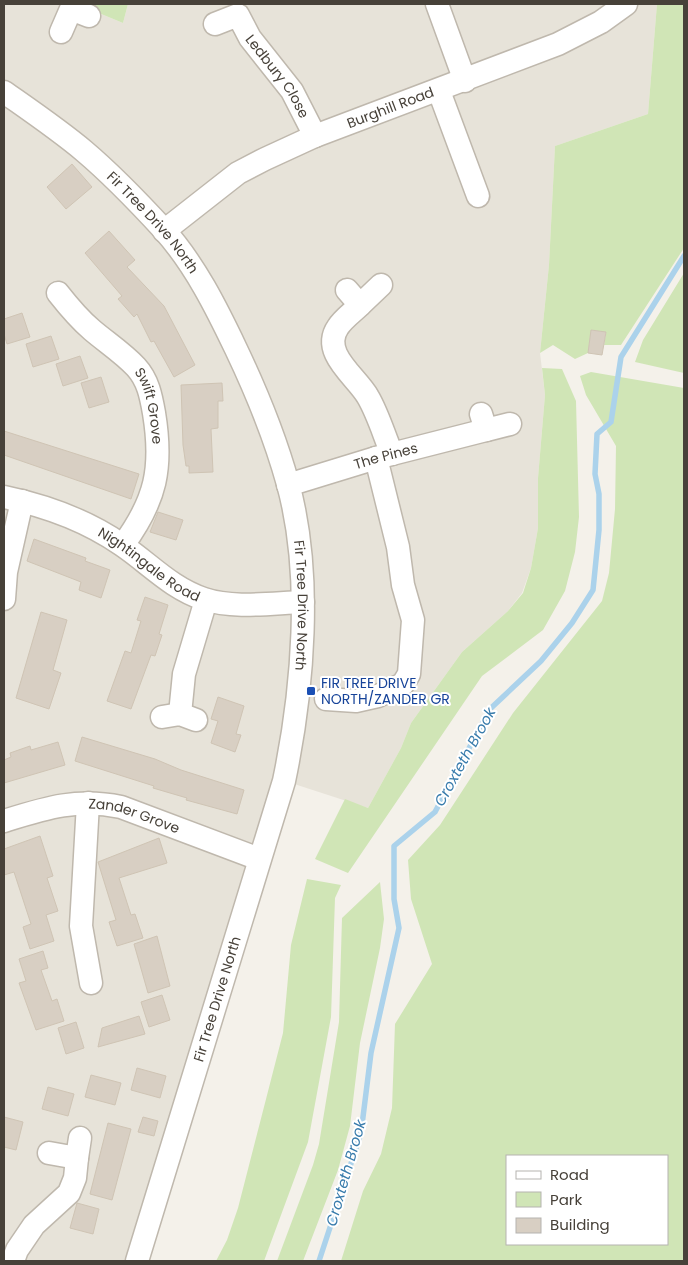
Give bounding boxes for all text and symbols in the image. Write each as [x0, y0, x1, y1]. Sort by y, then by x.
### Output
street label: Ledbury Close [241, 30, 314, 122]
street label: Burghill Road [344, 82, 437, 133]
street label: Fir Tree Drive North [102, 167, 204, 277]
street label: Swift Grove [130, 363, 167, 445]
street label: The Pines [351, 438, 420, 474]
street label: Nightingale Road [94, 522, 203, 607]
street label: Fir Tree Drive North [289, 539, 313, 671]
place label: FIR TREE DRIVE NORTH/ZANDER GR [321, 673, 450, 709]
marker: FIR TREE DRIVE NORTH/ZANDER GR [305, 685, 317, 697]
water label: Croxteth Brook [429, 702, 501, 810]
street label: Zander Grove [88, 794, 183, 838]
street label: Fir Tree Drive North [188, 934, 246, 1064]
water label: Croxteth Brook [320, 1116, 371, 1229]
legend [506, 1155, 668, 1245]
text: Road [550, 1164, 589, 1185]
text: Park [550, 1189, 582, 1210]
text: Building [550, 1214, 610, 1235]

